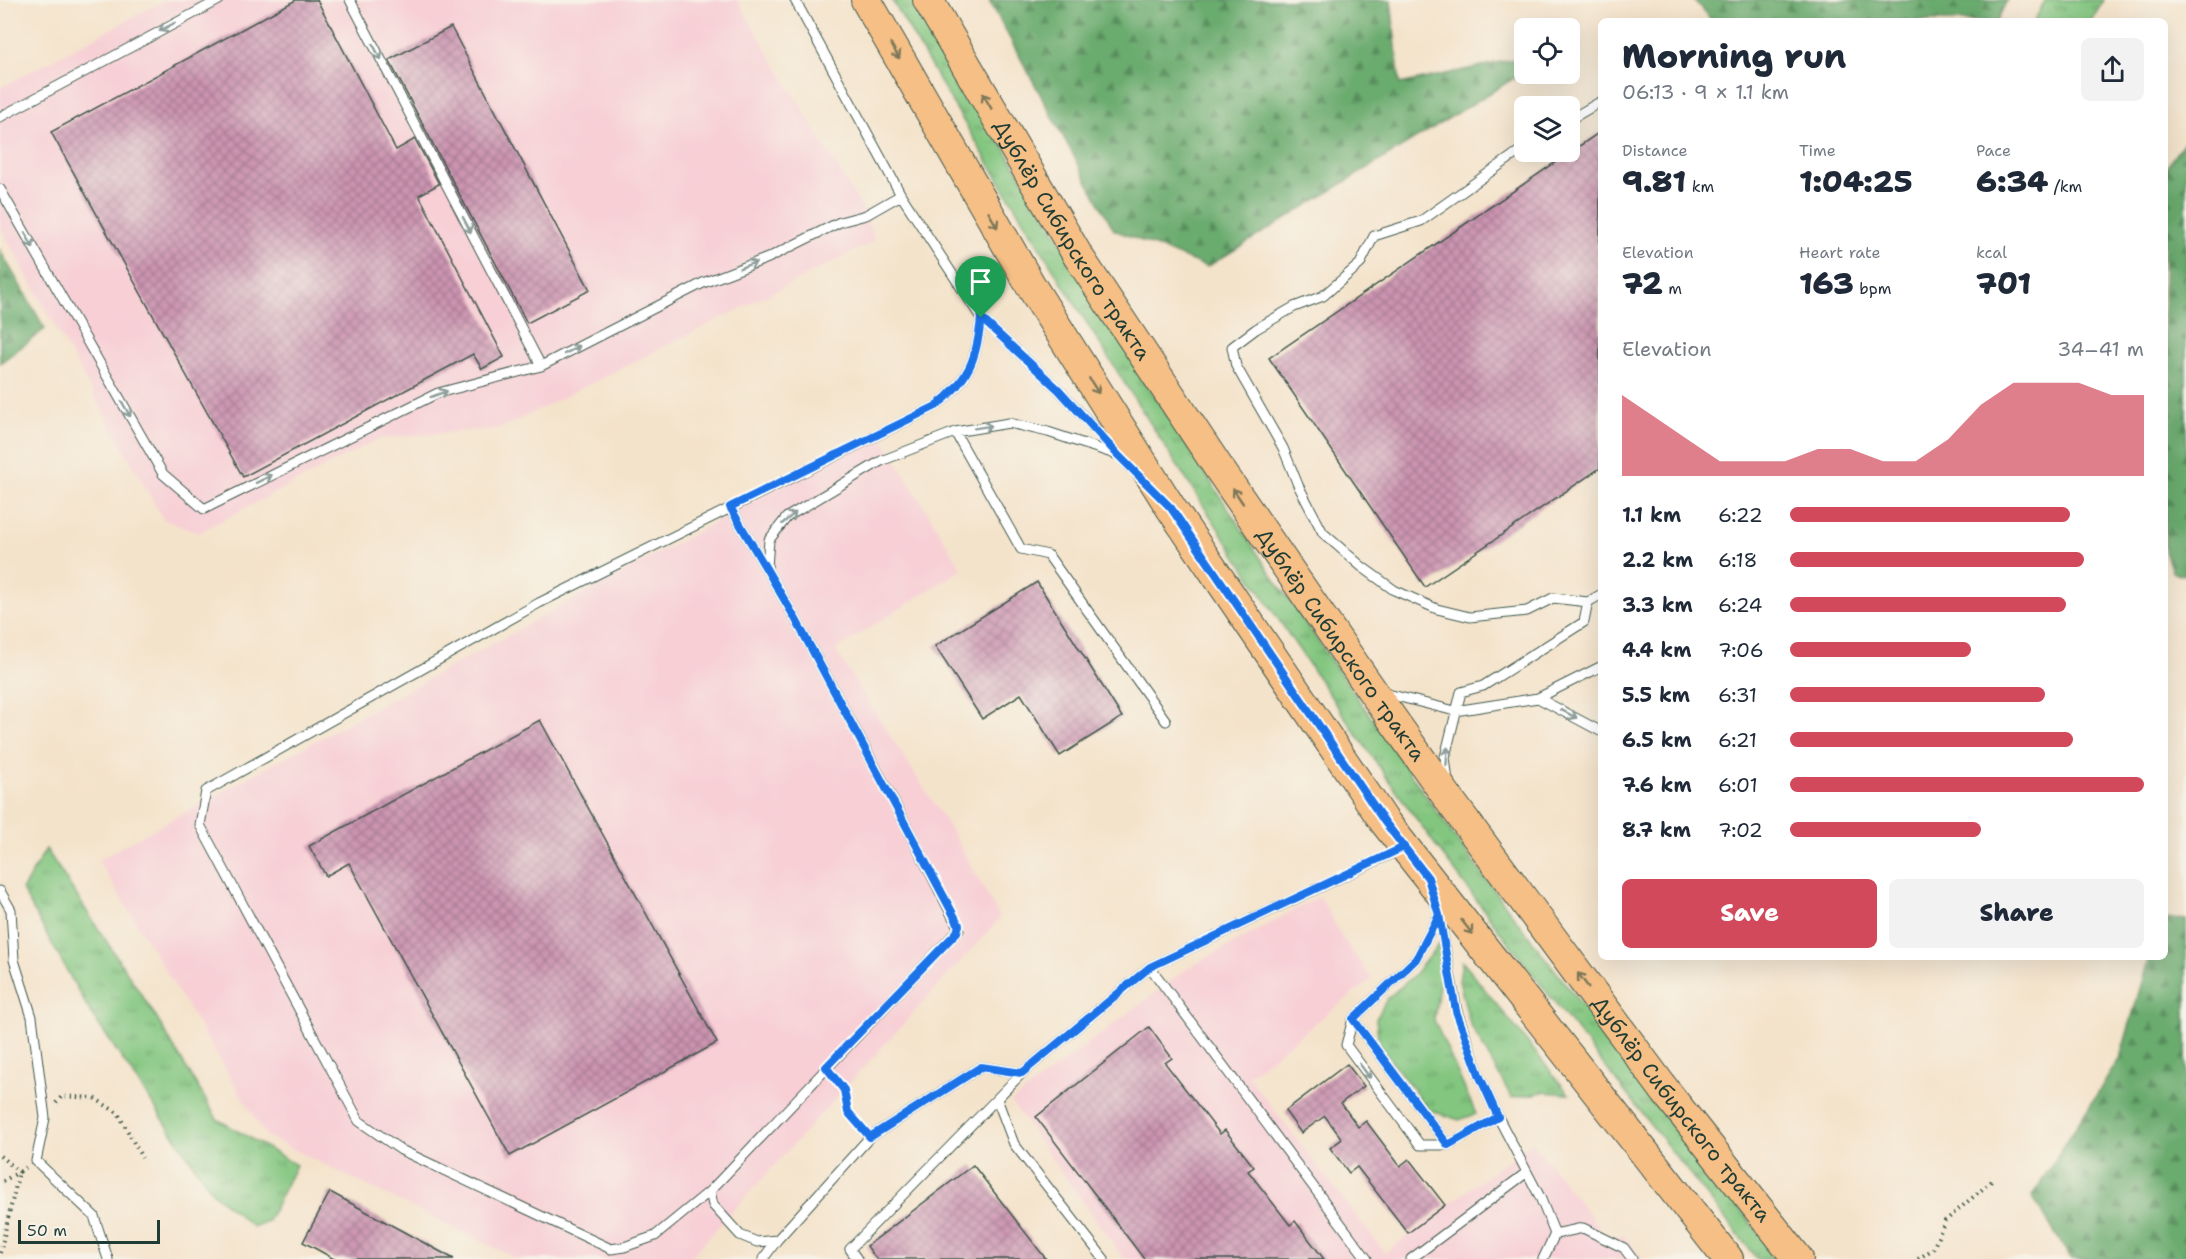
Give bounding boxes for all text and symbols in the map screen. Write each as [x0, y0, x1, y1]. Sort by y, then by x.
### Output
map controls [1514, 18, 1580, 162]
button: locate [1514, 18, 1580, 84]
one-way arrow [159, 22, 177, 34]
text: Morning run [1622, 34, 1846, 79]
button: share [2081, 38, 2144, 101]
one-way arrow [889, 42, 901, 59]
one-way arrow [371, 43, 383, 60]
text: 06:13 · 9 × 1.1 km [1622, 79, 1789, 105]
one-way arrow [981, 93, 993, 110]
button: layers [1514, 96, 1580, 162]
street label: Дублёр Сибирского тракта [987, 114, 1157, 366]
text: Distance [1622, 140, 1688, 161]
text: Time [1799, 140, 1836, 161]
text: Pace [1976, 140, 2011, 161]
text: 9.81 [1622, 161, 1686, 202]
text: 1:04:25 [1799, 161, 1913, 202]
text: 6:34 [1976, 161, 2048, 202]
text: km [1686, 176, 1714, 197]
text: /km [2048, 176, 2082, 197]
one-way arrow [987, 211, 999, 228]
one-way arrow [462, 215, 473, 233]
one-way arrow [23, 231, 35, 248]
text: Elevation [1622, 242, 1694, 263]
text: Heart rate [1799, 242, 1881, 263]
text: kcal [1976, 242, 2007, 263]
pin [955, 256, 1006, 318]
one-way arrow [738, 259, 757, 270]
text: 72 [1622, 263, 1663, 304]
text: 163 [1799, 263, 1854, 304]
text: 701 [1976, 263, 2031, 304]
icon: arrive [964, 265, 997, 298]
text: m [1663, 278, 1682, 299]
text: bpm [1854, 278, 1891, 299]
text: Elevation [1622, 336, 1712, 362]
text: 34–41 m [2057, 336, 2144, 362]
one-way arrow [563, 344, 581, 355]
one-way arrow [1088, 377, 1100, 394]
one-way arrow [430, 387, 448, 398]
one-way arrow [121, 400, 133, 417]
one-way arrow [973, 422, 992, 433]
one-way arrow [255, 473, 273, 484]
one-way arrow [1232, 489, 1244, 505]
text: 1.1 km [1622, 502, 1681, 528]
text: 6:22 [1718, 502, 1763, 528]
one-way arrow [781, 511, 797, 524]
street label: Дублёр Сибирского тракта [1250, 522, 1432, 767]
text: 2.2 km [1622, 547, 1693, 573]
text: 6:18 [1718, 547, 1757, 573]
text: 3.3 km [1622, 592, 1693, 618]
text: 6:24 [1718, 592, 1762, 618]
text: 4.4 km [1622, 637, 1691, 663]
text: 7:06 [1718, 637, 1764, 663]
text: 5.5 km [1622, 682, 1690, 708]
text: 6:31 [1718, 682, 1757, 708]
one-way arrow [1560, 709, 1578, 721]
text: 6.5 km [1622, 727, 1692, 753]
text: 6:21 [1718, 727, 1757, 753]
one-way arrow [1442, 747, 1453, 767]
text: 7.6 km [1622, 772, 1692, 798]
text: 6:01 [1718, 772, 1758, 798]
text: 8.7 km [1622, 817, 1691, 843]
text: 7:02 [1718, 817, 1763, 843]
button: Save [1622, 879, 1877, 948]
button: Share [1889, 879, 2144, 948]
one-way arrow [1460, 919, 1473, 935]
one-way arrow [1576, 973, 1589, 989]
street label: Дублёр Сибирского тракта [1586, 990, 1778, 1228]
one-way arrow [1359, 1062, 1372, 1078]
scale bar [18, 1217, 160, 1244]
text: 50 m [27, 1220, 67, 1241]

